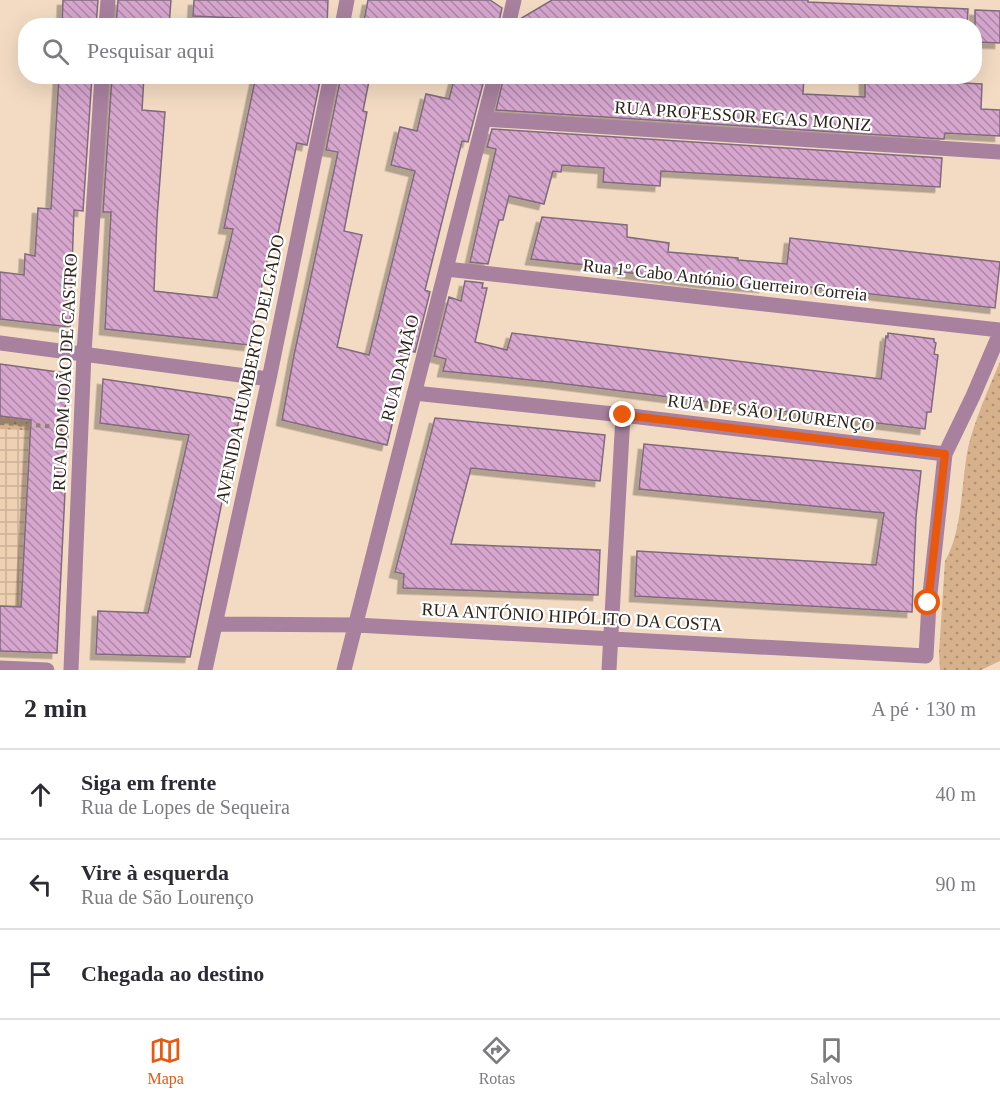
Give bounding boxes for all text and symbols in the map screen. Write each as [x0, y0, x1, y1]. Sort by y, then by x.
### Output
search box [18, 18, 982, 84]
icon: search [39, 35, 72, 68]
text: Pesquisar aqui [87, 38, 215, 63]
street label: RUA PROFESSOR EGAS MONIZ [614, 97, 872, 135]
street label: AVENIDA HUMBERTO DELGADO [212, 233, 288, 505]
street label: RUA DOM JOÃO DE CASTRO [48, 253, 81, 491]
street label: Rua 1º Cabo António Guerreiro Correia [582, 255, 868, 305]
street label: RUA DAMÃO [376, 312, 423, 424]
street label: RUA DE SÃO LOURENÇO [666, 389, 876, 436]
route end [609, 401, 635, 427]
route start [914, 589, 940, 615]
street label: RUA ANTÓNIO HIPÓLITO DA COSTA [421, 598, 723, 635]
text: 2 min [24, 694, 87, 723]
text: A pé · 130 m [872, 698, 976, 720]
text: Siga em frente [81, 770, 216, 795]
icon: ahead [24, 778, 57, 811]
text: 40 m [935, 783, 976, 805]
text: Rua de Lopes de Sequeira [81, 796, 290, 818]
text: Vire à esquerda [81, 860, 229, 885]
icon: left [24, 868, 57, 901]
text: 90 m [935, 873, 976, 895]
text: Rua de São Lourenço [81, 886, 254, 908]
icon: arrive [24, 958, 57, 991]
text: Chegada ao destino [81, 961, 264, 986]
tab: Mapa [147, 1034, 184, 1088]
tab: Rotas [479, 1034, 515, 1088]
tab: Salvos [810, 1034, 853, 1088]

